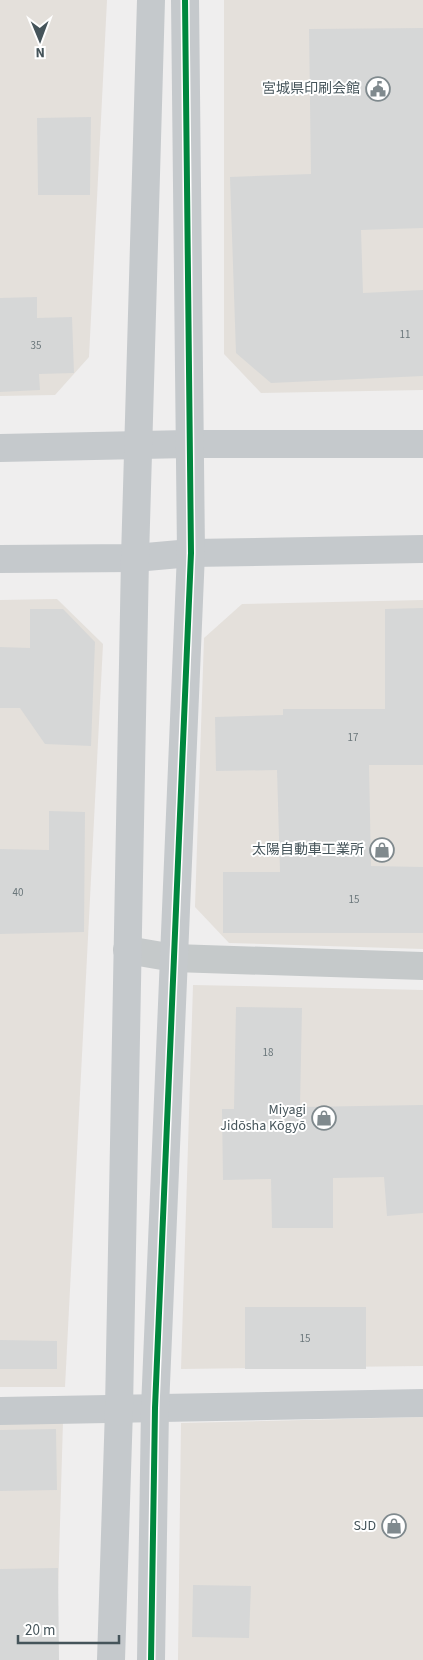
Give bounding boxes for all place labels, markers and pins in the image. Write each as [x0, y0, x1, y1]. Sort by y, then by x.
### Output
public building icon: 宮城県印刷会館 [365, 76, 391, 102]
place label: 宮城県印刷会館 [262, 79, 360, 99]
shop icon: 太陽自動車工業所 [369, 837, 395, 863]
place label: 太陽自動車工業所 [252, 840, 364, 860]
place label: Miyagi Jidōsha Kōgyō [220, 1100, 306, 1136]
shop icon: Miyagi Jidōsha Kōgyō [311, 1105, 337, 1131]
shop icon: SJD [381, 1513, 407, 1539]
place label: SJD [353, 1516, 376, 1536]

